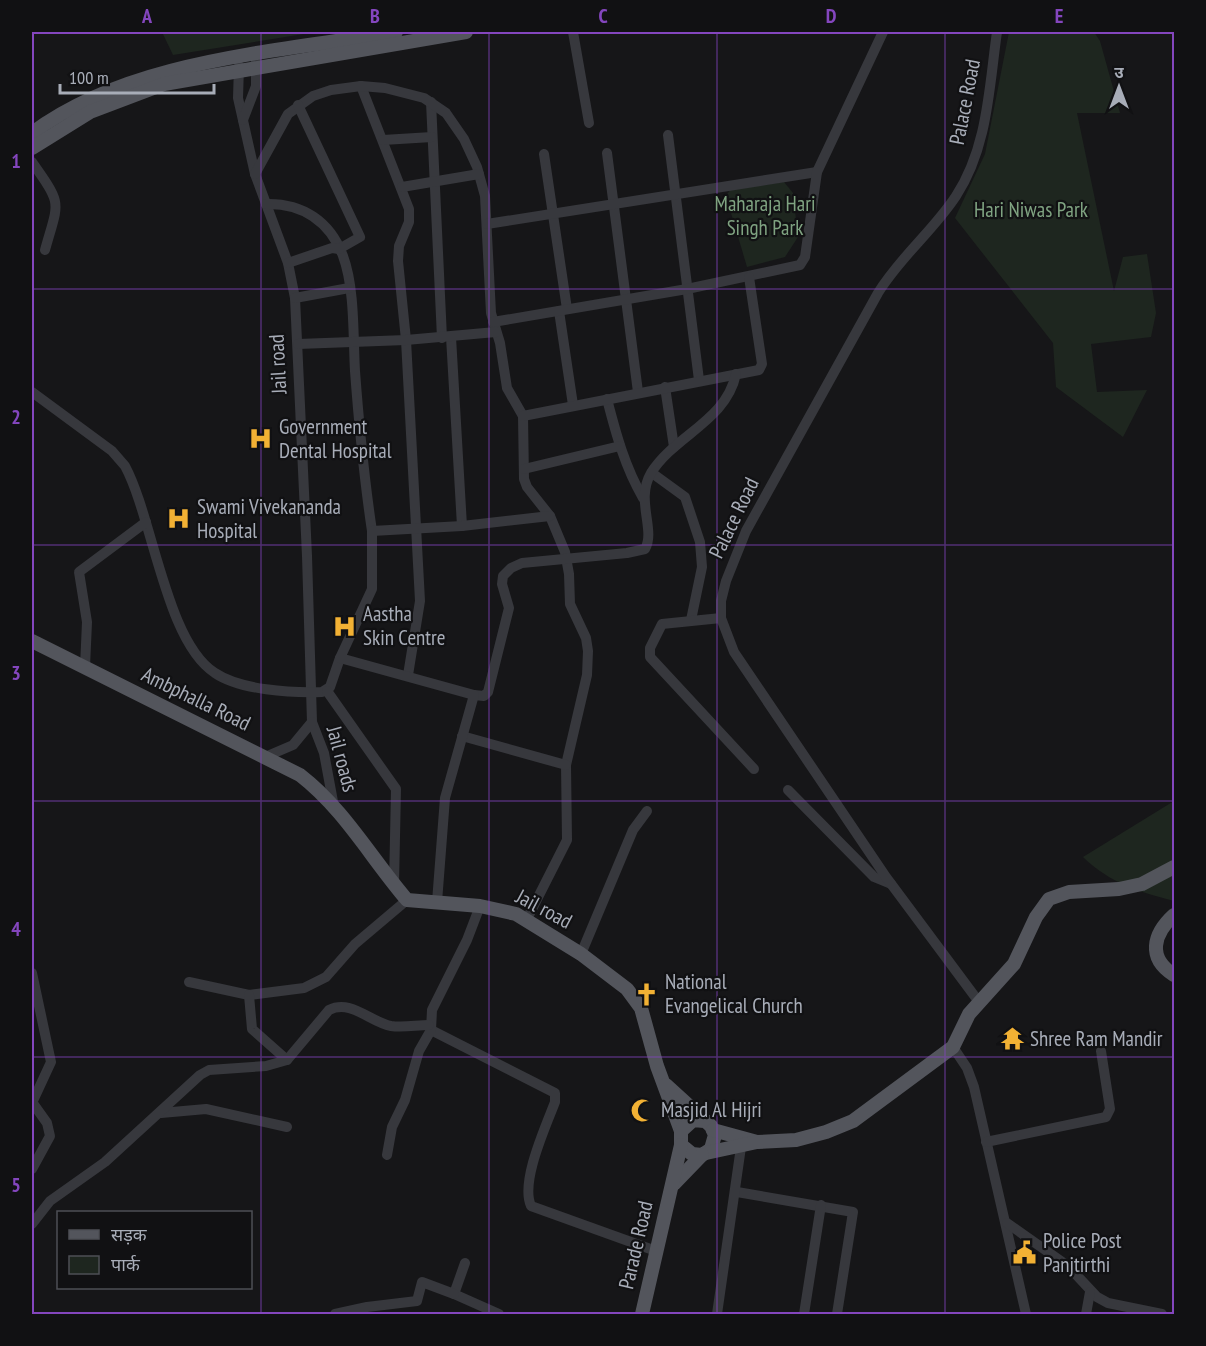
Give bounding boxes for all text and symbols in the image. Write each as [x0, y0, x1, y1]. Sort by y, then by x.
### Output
text: A [141, 3, 153, 29]
text: B [370, 3, 380, 29]
text: C [598, 3, 608, 29]
text: D [826, 3, 837, 29]
text: E [1055, 3, 1063, 29]
scale bar [60, 57, 214, 95]
street label: Palace Road [943, 57, 986, 147]
north arrow [1089, 57, 1149, 117]
text: उ [1114, 62, 1124, 82]
text: 100 m [69, 66, 109, 89]
text: 1 [11, 148, 21, 174]
park label: Maharaja Hari Singh Park [715, 190, 815, 241]
park label: Hari Niwas Park [974, 196, 1088, 223]
street label: Jail road [262, 334, 293, 396]
text: 2 [11, 404, 21, 430]
place label: Government Dental Hospital [279, 413, 392, 464]
hospital icon: Government Dental Hospital [248, 426, 274, 452]
street label: Palace Road [702, 473, 765, 563]
place label: Swami Vivekananda Hospital [197, 493, 341, 544]
hospital icon: Swami Vivekananda Hospital [166, 506, 192, 532]
place label: Aastha Skin Centre [363, 600, 446, 651]
hospital icon: Aastha Skin Centre [332, 613, 358, 639]
text: 3 [11, 660, 21, 686]
street label: Ambphalla Road [137, 661, 255, 737]
street label: Jail roads [321, 722, 364, 795]
street label: Jail road [511, 882, 577, 934]
text: 4 [11, 916, 21, 942]
place label: National Evangelical Church [665, 968, 803, 1019]
church icon: National Evangelical Church [634, 981, 660, 1007]
place label: Shree Ram Mandir [1030, 1025, 1163, 1052]
temple icon: Shree Ram Mandir [999, 1026, 1025, 1052]
place label: Masjid Al Hijri [661, 1096, 762, 1123]
mosque icon: Masjid Al Hijri [630, 1097, 656, 1123]
text: 5 [11, 1172, 21, 1198]
street label: Parade Road [612, 1198, 659, 1292]
legend [57, 1211, 252, 1289]
text: सड़क [111, 1223, 148, 1246]
place label: Police Post Panjtirthi [1043, 1227, 1122, 1278]
public building icon: Police Post Panjtirthi [1012, 1240, 1038, 1266]
text: पार्क [111, 1253, 141, 1276]

